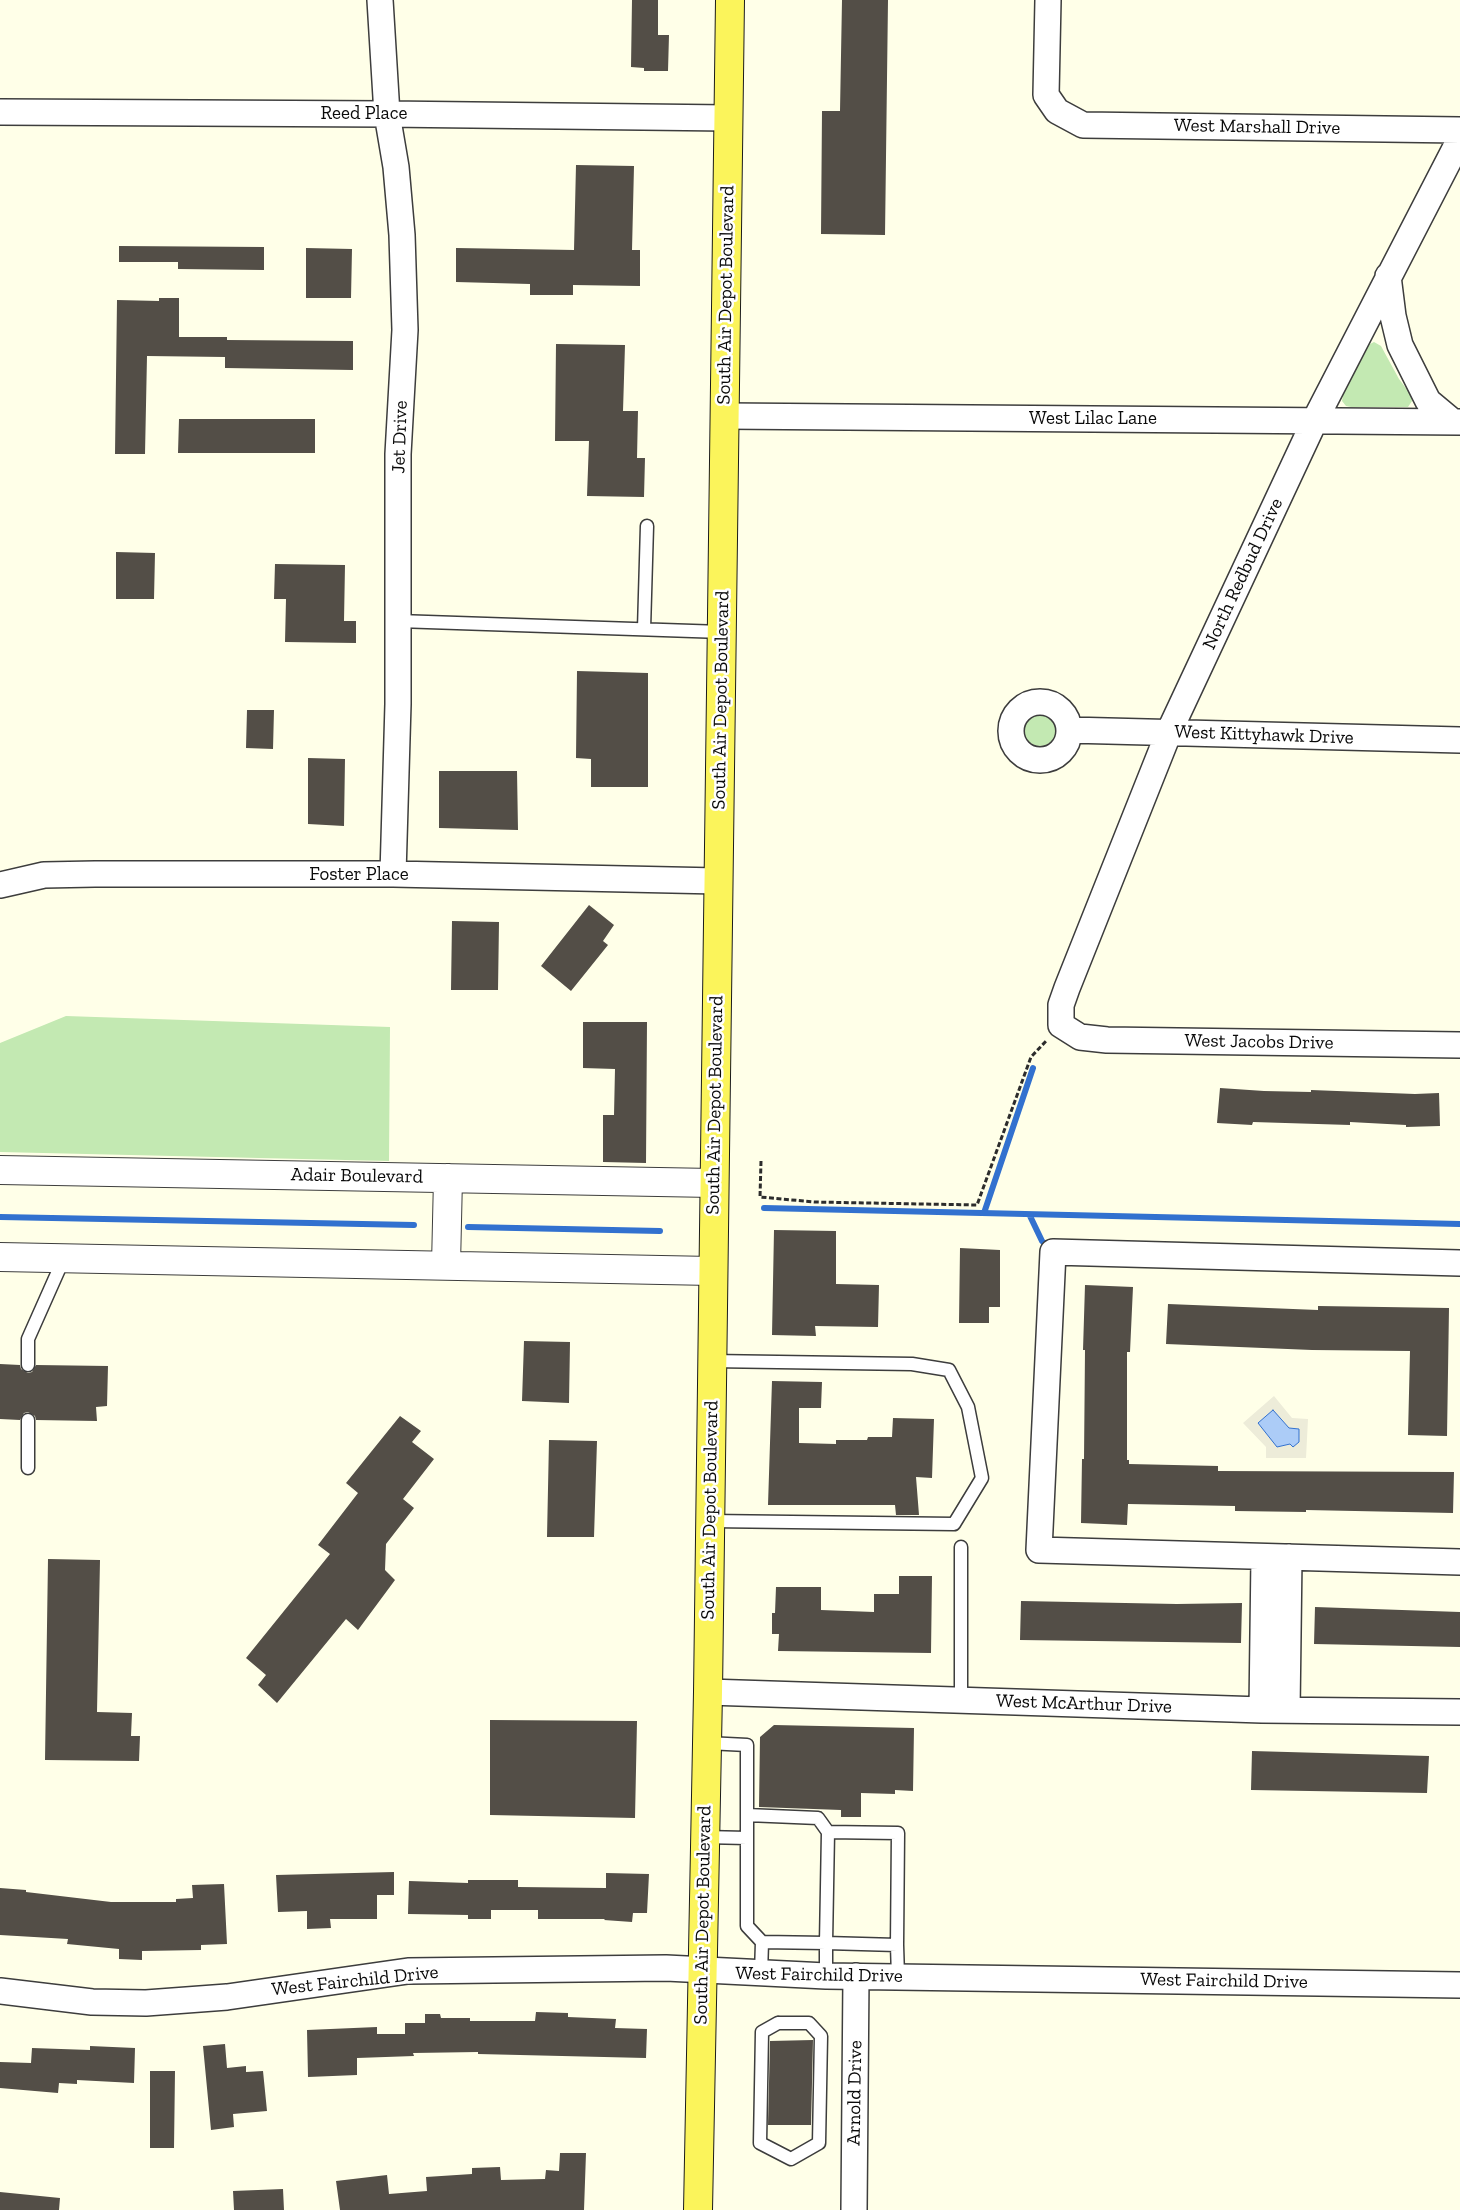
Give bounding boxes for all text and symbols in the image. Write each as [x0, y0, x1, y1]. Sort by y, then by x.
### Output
street label: Reed Place [321, 103, 407, 125]
street label: West Marshall Drive [1174, 114, 1340, 140]
street label: South Air Depot Boulevard [713, 185, 739, 405]
street label: Jet Drive [387, 400, 413, 474]
street label: West Lilac Lane [1029, 408, 1157, 430]
street label: North Redbud Drive [1198, 495, 1288, 653]
street label: South Air Depot Boulevard [708, 590, 734, 810]
street label: West Kittyhawk Drive [1174, 720, 1354, 750]
street label: Foster Place [309, 864, 409, 886]
street label: South Air Depot Boulevard [702, 995, 728, 1215]
street label: West Jacobs Drive [1184, 1029, 1334, 1055]
street label: Adair Boulevard [291, 1163, 423, 1189]
street label: South Air Depot Boulevard [697, 1400, 723, 1620]
street label: West McArthur Drive [996, 1690, 1172, 1718]
street label: South Air Depot Boulevard [690, 1805, 716, 2025]
street label: West Fairchild Drive [270, 1961, 440, 2001]
street label: West Fairchild Drive [735, 1962, 903, 1988]
street label: West Fairchild Drive [1140, 1968, 1308, 1994]
street label: Arnold Drive [843, 2040, 867, 2146]

